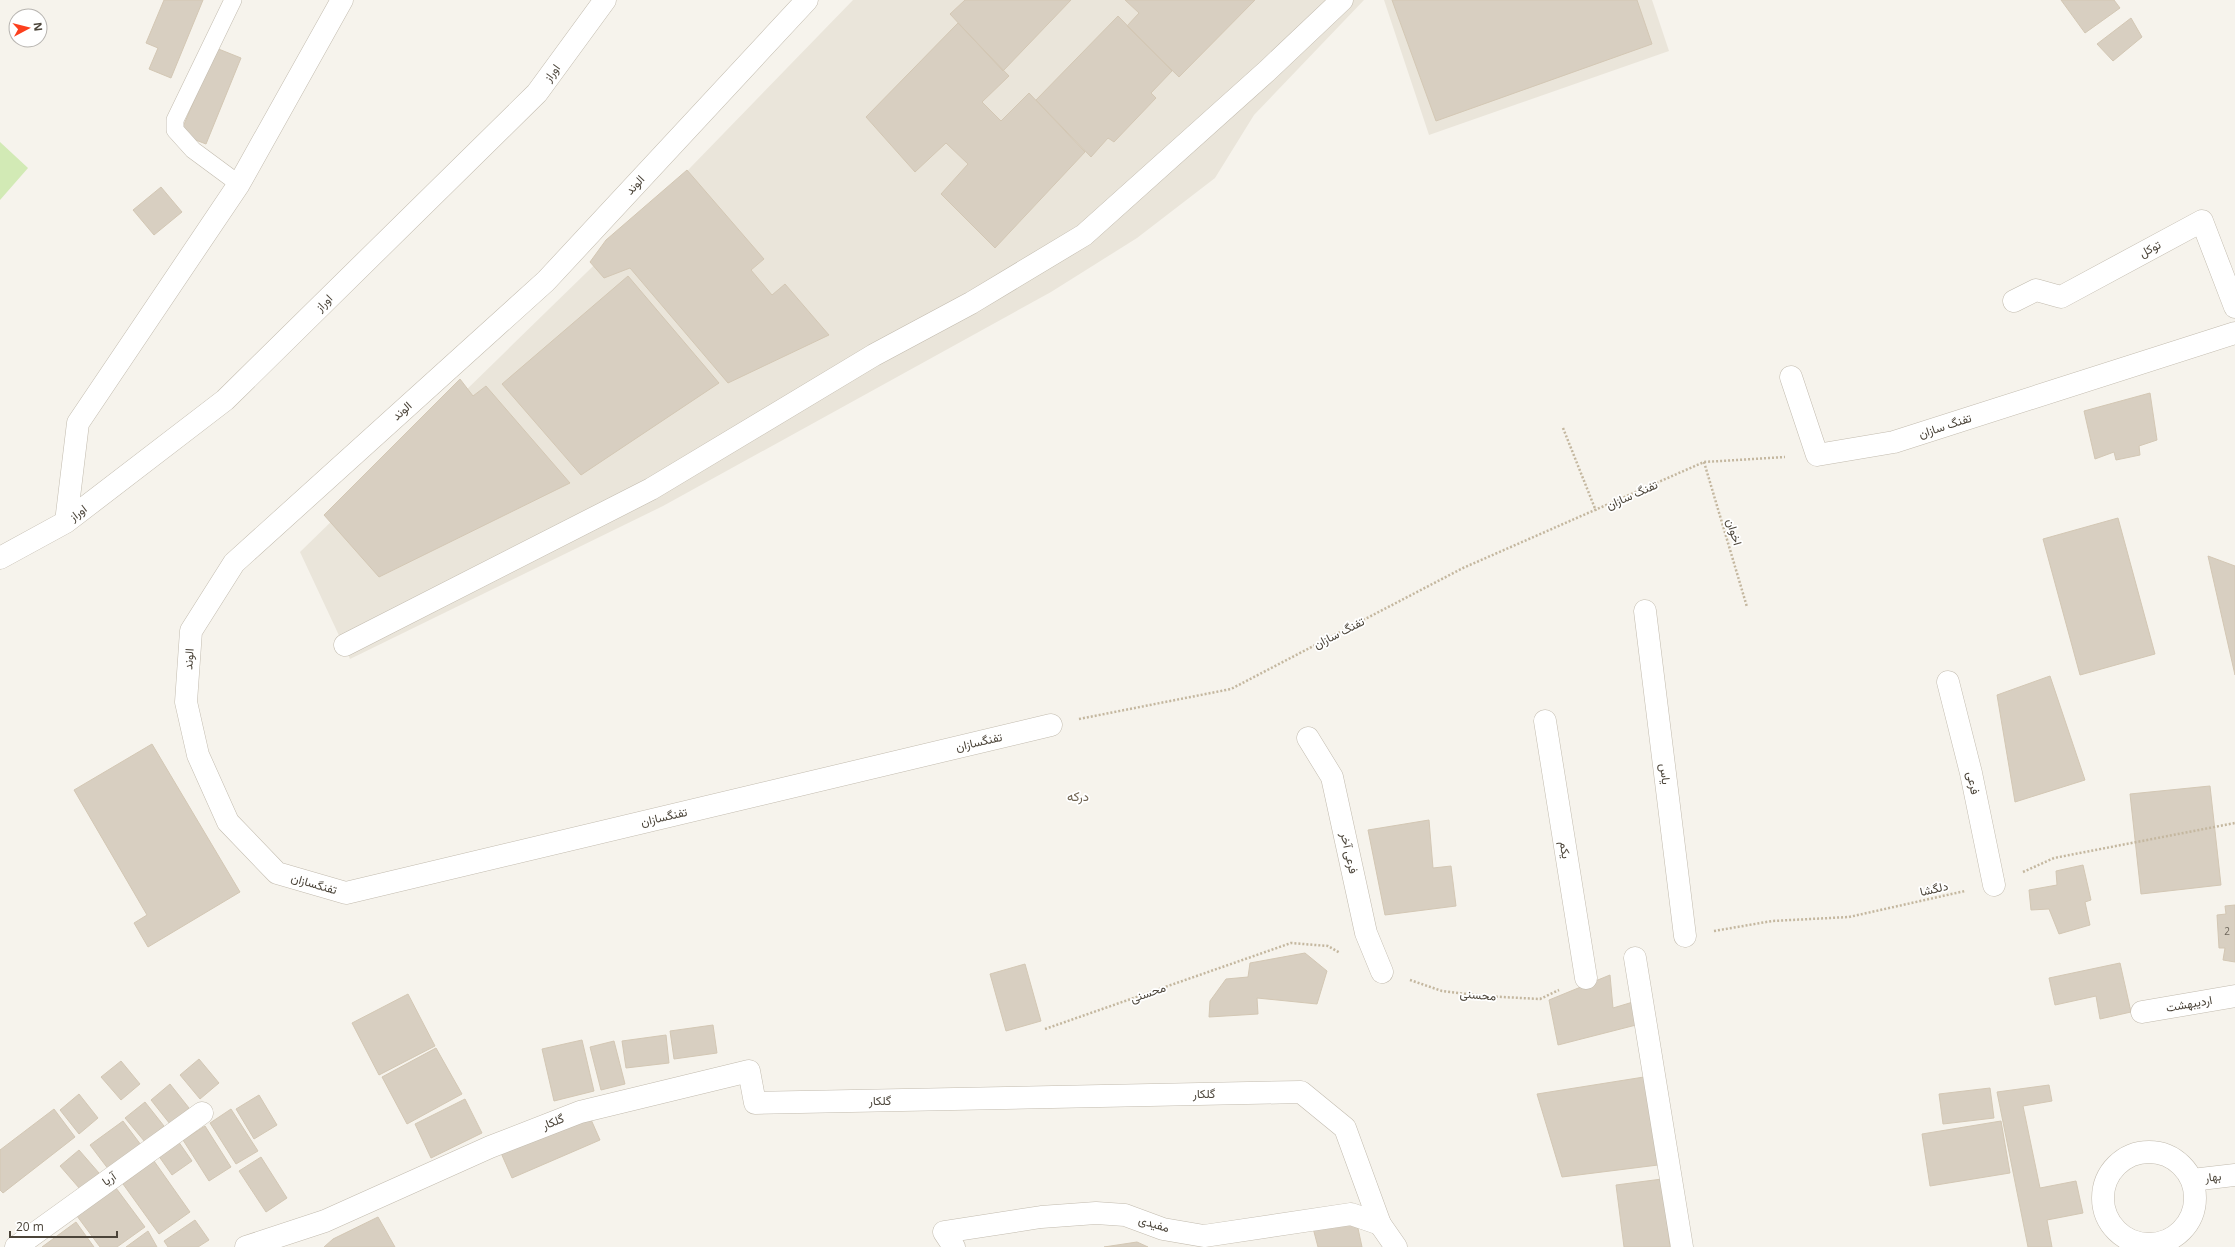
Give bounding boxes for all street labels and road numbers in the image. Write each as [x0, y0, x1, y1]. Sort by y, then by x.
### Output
street label: اوراز [539, 60, 564, 86]
street label: الوند [621, 171, 648, 198]
street label: توکل [2136, 236, 2164, 261]
street label: اوراز [310, 290, 336, 316]
street label: الوند [388, 397, 415, 424]
street label: تفنگ سازان [1916, 409, 1974, 442]
street label: تفنگ سازان [1603, 475, 1661, 513]
street label: اوراز [64, 500, 90, 525]
street label: اخوان [1722, 516, 1747, 547]
street label: تفنگ سازان [1310, 612, 1367, 653]
street label: الوند [179, 648, 198, 670]
street label: تفنگسازان [954, 728, 1004, 755]
street label: یاس [1656, 762, 1675, 786]
street label: فرعی [1963, 770, 1984, 796]
street label: تفنگسازان [639, 803, 689, 830]
street label: فرعی آخر [1336, 830, 1362, 875]
street label: یکم [1556, 840, 1575, 860]
street label: تفنگسازان [289, 869, 340, 898]
street label: دلگشا [1918, 877, 1950, 900]
street label: محسنی [1128, 979, 1168, 1007]
street label: محسنی [1459, 984, 1497, 1005]
street label: اردیبهشت [2164, 991, 2213, 1016]
street label: گلکار [1192, 1085, 1215, 1102]
street label: گلکار [868, 1092, 891, 1109]
street label: گلکار [538, 1110, 566, 1134]
street label: آریا [98, 1167, 120, 1190]
street label: بهار [2203, 1167, 2222, 1186]
street label: مفیدی [1137, 1211, 1172, 1236]

